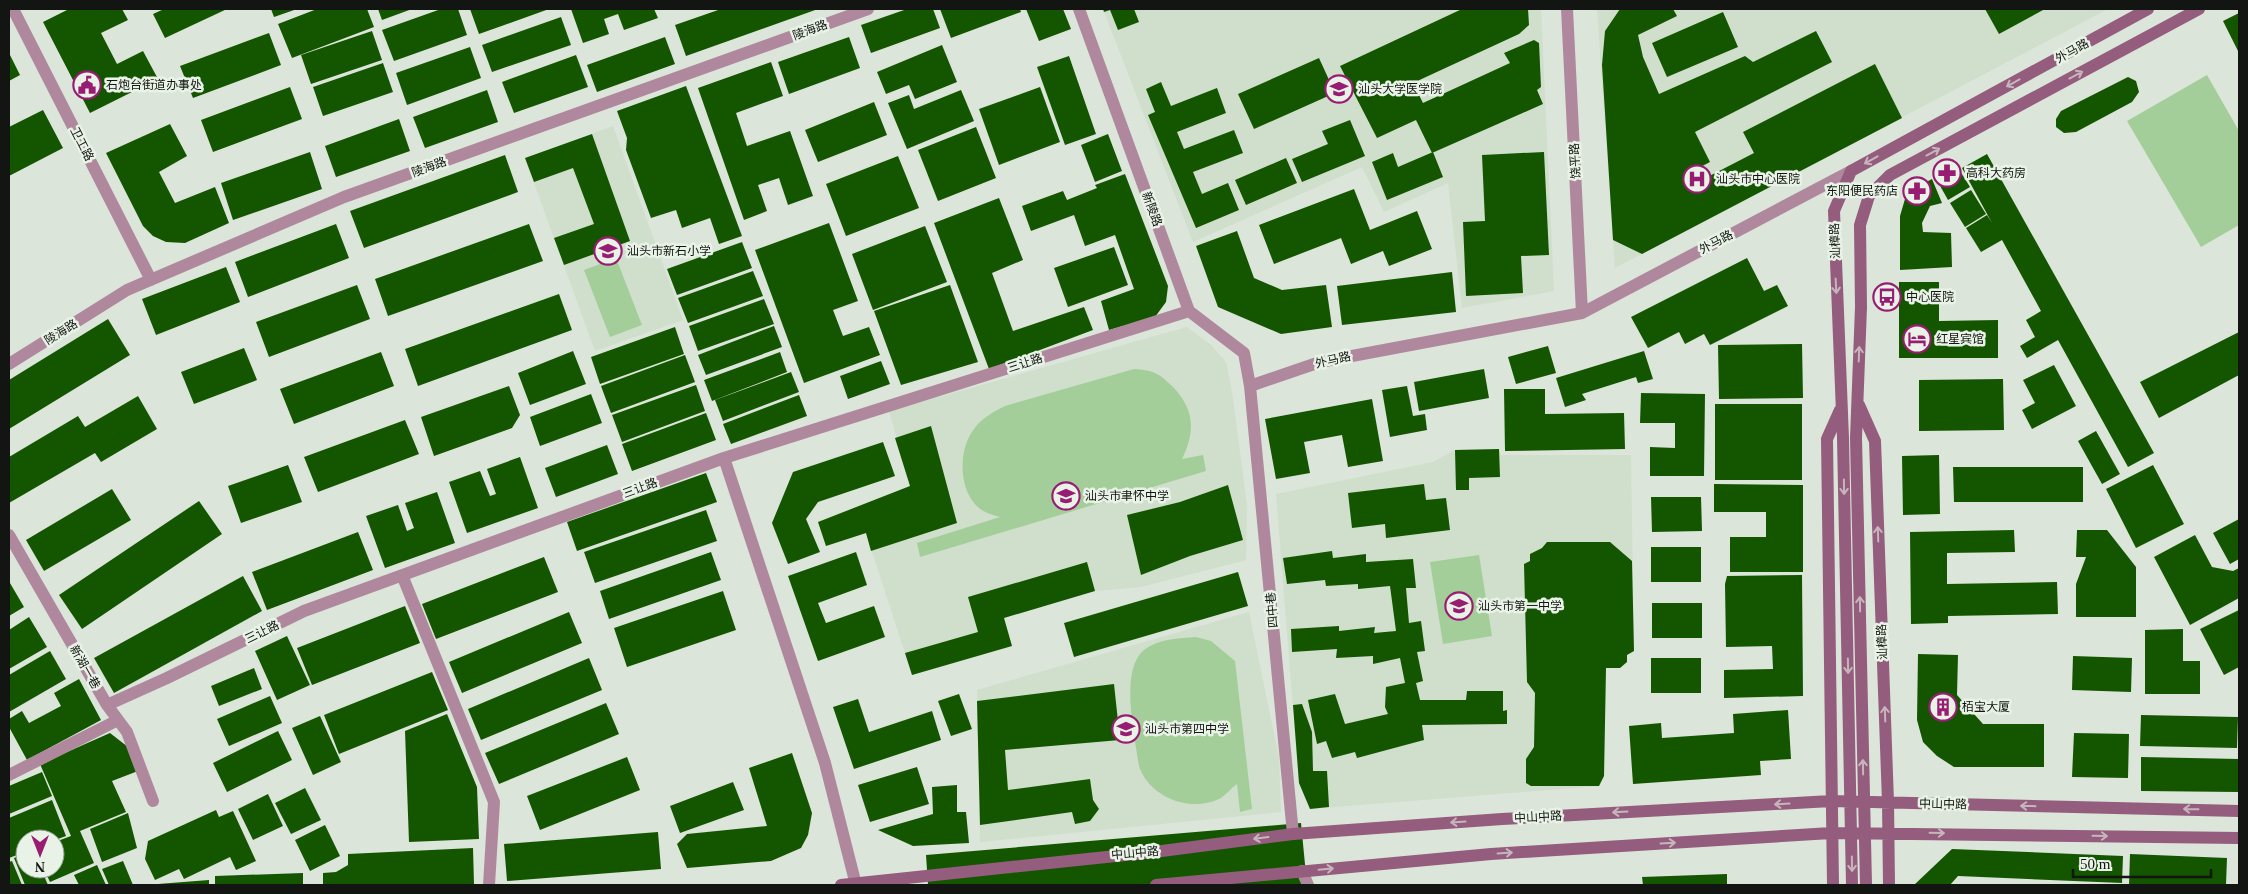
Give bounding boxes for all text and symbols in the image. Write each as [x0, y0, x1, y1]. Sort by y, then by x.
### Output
street label: 陵海路 [791, 17, 829, 43]
street label: 外马路 [2053, 36, 2091, 66]
public building icon: 石炮台街道办事处 [72, 70, 102, 100]
one-way arrow [2069, 70, 2084, 80]
school or university icon: 汕头大学医学院 [1324, 74, 1354, 104]
place label: 石炮台街道办事处 [106, 78, 202, 92]
one-way arrow [2007, 78, 2021, 88]
place label: 汕头大学医学院 [1358, 82, 1442, 96]
street label: 卫工路 [68, 125, 96, 163]
street label: 饶平路 [1567, 143, 1583, 179]
one-way arrow [1926, 147, 1941, 157]
street label: 陵海路 [410, 154, 448, 180]
one-way arrow [1863, 155, 1878, 165]
pharmacy icon: 高科大药房 [1932, 158, 1962, 188]
hospital icon: 汕头市中心医院 [1682, 164, 1712, 194]
place label: 高科大药房 [1966, 166, 2026, 180]
place label: 汕头市中心医院 [1716, 172, 1800, 186]
pharmacy icon: 东阳便民药店 [1902, 176, 1932, 206]
place label: 东阳便民药店 [1826, 184, 1898, 198]
street label: 新陵路 [1139, 190, 1165, 228]
street label: 汕樟路 [1827, 223, 1843, 259]
street label: 外马路 [1697, 227, 1735, 257]
school or university icon: 汕头市新石小学 [593, 236, 623, 266]
place label: 汕头市新石小学 [627, 244, 711, 258]
one-way arrow [1832, 277, 1841, 293]
bus stop icon: 中心医院 [1872, 282, 1902, 312]
place label: 中心医院 [1906, 290, 1954, 304]
street label: 陵海路 [42, 317, 80, 347]
hotel icon: 红星宾馆 [1902, 324, 1932, 354]
place label: 红星宾馆 [1936, 332, 1984, 346]
one-way arrow [1855, 346, 1864, 362]
street label: 外马路 [1314, 349, 1352, 371]
street label: 三让路 [1006, 351, 1044, 375]
street label: 三让路 [621, 475, 659, 501]
one-way arrow [1839, 478, 1849, 494]
school or university icon: 汕头市聿怀中学 [1051, 481, 1081, 511]
place label: 汕头市聿怀中学 [1085, 489, 1169, 503]
one-way arrow [1874, 526, 1883, 542]
street label: 四中巷 [1263, 591, 1281, 629]
school or university icon: 汕头市第一中学 [1444, 591, 1474, 621]
one-way arrow [1855, 596, 1865, 612]
place label: 汕头市第一中学 [1478, 599, 1562, 613]
street label: 三让路 [243, 618, 281, 646]
street label: 汕樟路 [1874, 624, 1890, 660]
street label: 新湖一巷 [67, 643, 103, 691]
one-way arrow [1843, 658, 1853, 674]
building icon: 栢宝大厦 [1928, 692, 1958, 722]
place label: 栢宝大厦 [1962, 700, 2010, 714]
one-way arrow [1880, 706, 1890, 722]
school or university icon: 汕头市第四中学 [1111, 714, 1141, 744]
place label: 汕头市第四中学 [1145, 722, 1229, 736]
one-way arrow [1859, 759, 1868, 775]
street label: 中山中路 [1919, 797, 1967, 811]
one-way arrow [1774, 799, 1790, 808]
one-way arrow [2020, 801, 2036, 810]
one-way arrow [2183, 805, 2199, 814]
one-way arrow [1612, 808, 1628, 817]
street label: 中山中路 [1514, 809, 1562, 825]
one-way arrow [1450, 817, 1466, 826]
one-way arrow [1929, 828, 1945, 838]
north arrow [15, 829, 65, 879]
one-way arrow [2092, 831, 2108, 841]
one-way arrow [1253, 833, 1269, 843]
one-way arrow [1659, 839, 1675, 848]
street label: 中山中路 [1110, 844, 1160, 862]
scale bar [2073, 846, 2210, 878]
one-way arrow [1497, 848, 1513, 857]
one-way arrow [1847, 856, 1856, 872]
text: 50 m [2080, 856, 2111, 872]
text: N [35, 859, 45, 874]
one-way arrow [1318, 864, 1334, 874]

